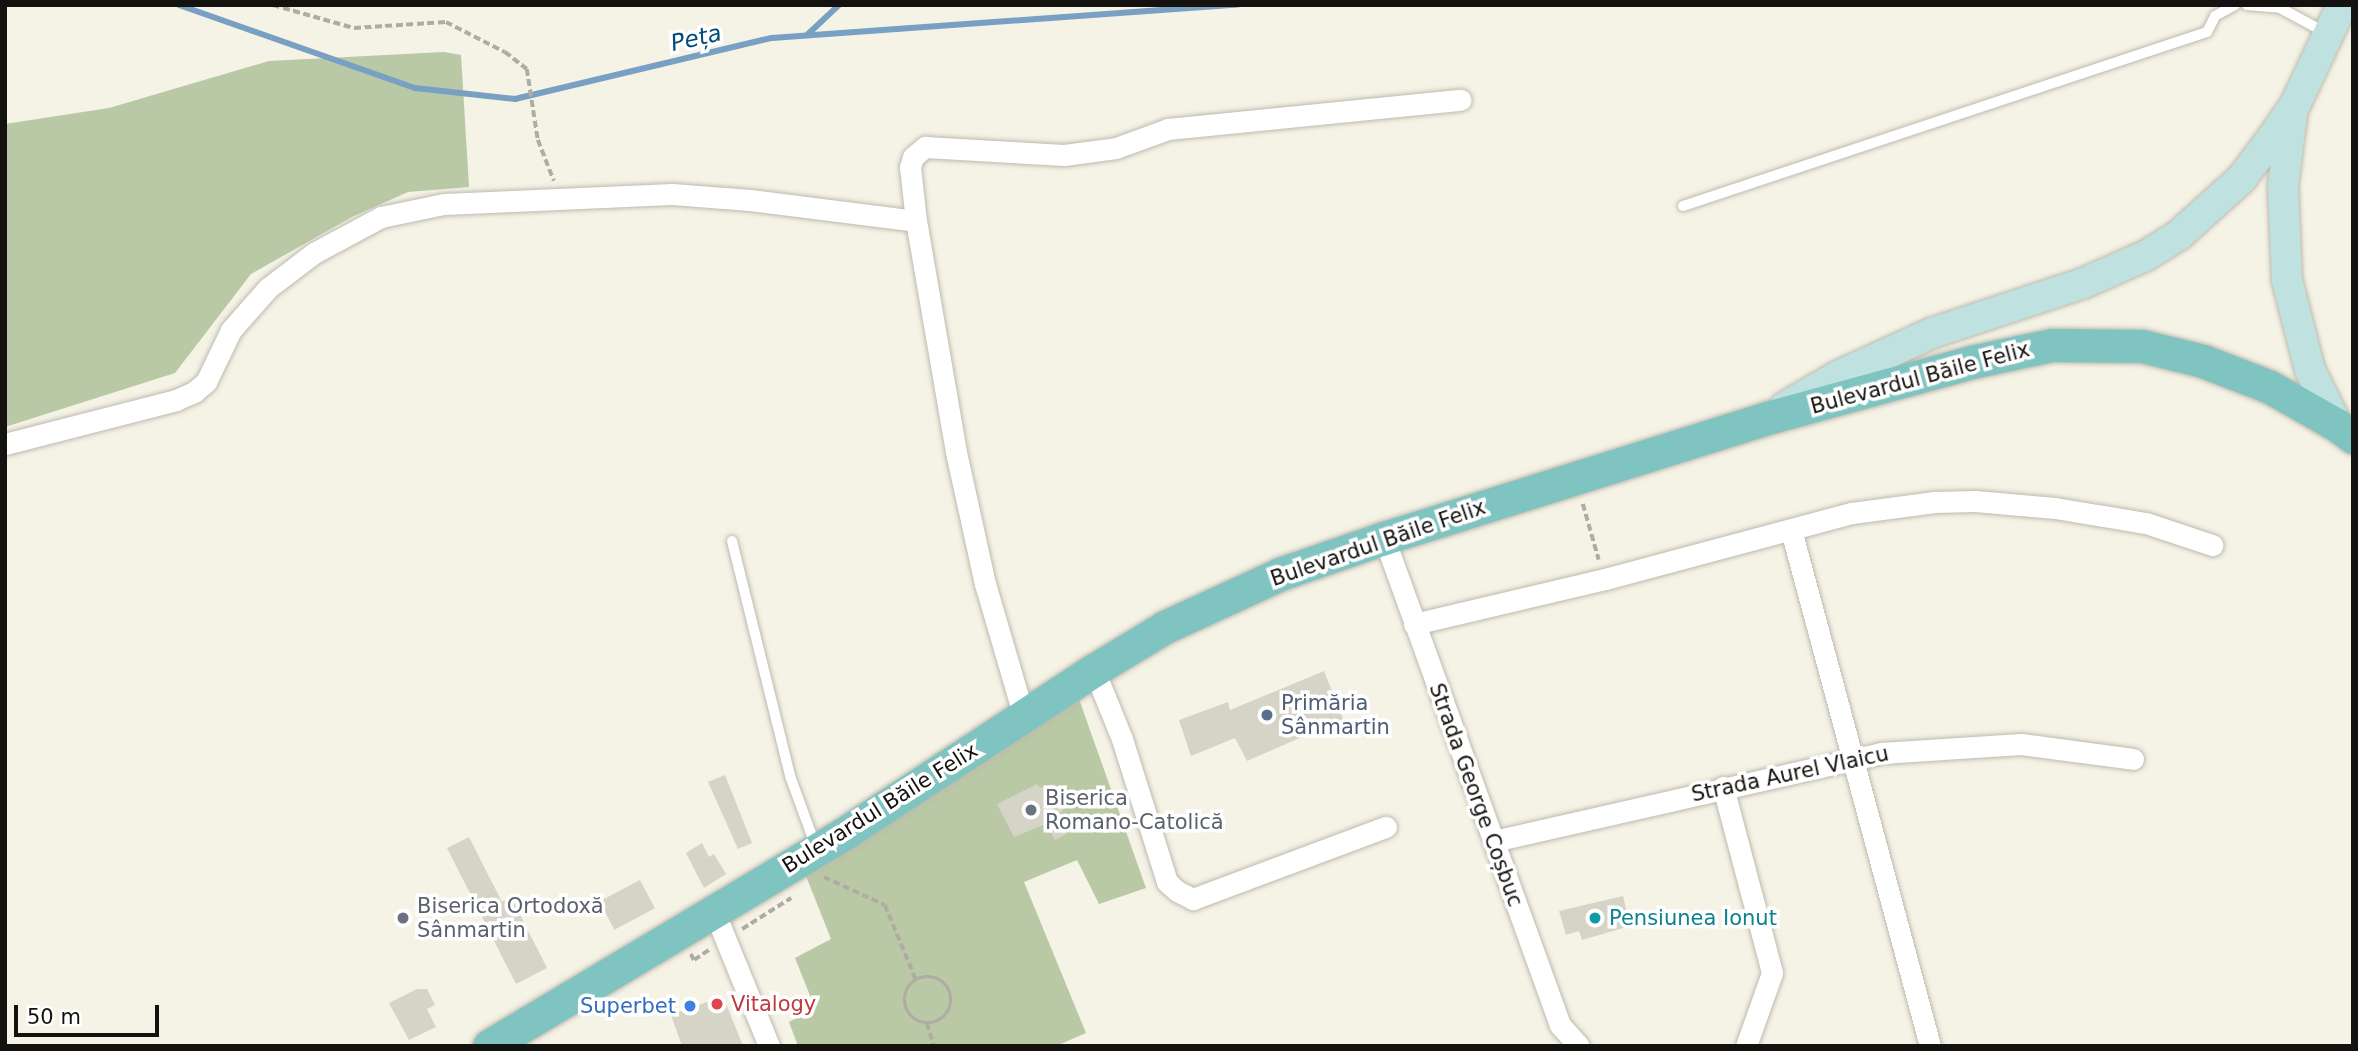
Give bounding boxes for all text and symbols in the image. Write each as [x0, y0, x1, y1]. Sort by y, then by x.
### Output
water label: Peța [668, 19, 724, 57]
street label: Bulevardul Băile Felix [1808, 337, 2032, 419]
street label: Bulevardul Băile Felix [1267, 494, 1489, 592]
street label: Strada George Coșbuc [1424, 680, 1528, 910]
place label: Primăria Sânmartin [1281, 690, 1390, 740]
marker: Primăria Sânmartin [1259, 707, 1275, 723]
street label: Bulevardul Băile Felix [778, 738, 982, 878]
street label: Strada Aurel Vlaicu [1689, 741, 1891, 807]
place label: Biserica Romano-Catolică [1045, 785, 1224, 835]
marker: Biserica Romano-Catolică [1023, 802, 1039, 818]
place label: Biserica Ortodoxă Sânmartin [417, 893, 604, 943]
place label: Pensiunea Ionut [1609, 905, 1777, 931]
marker: Biserica Ortodoxă Sânmartin [395, 910, 411, 926]
marker: Pensiunea Ionut [1587, 910, 1603, 926]
place label: Vitalogy [731, 991, 816, 1017]
scale bar [18, 992, 163, 1036]
place label: Superbet [580, 993, 676, 1019]
marker: Vitalogy [709, 996, 725, 1012]
marker: Superbet [682, 998, 698, 1014]
text: 50 m [27, 1005, 81, 1029]

